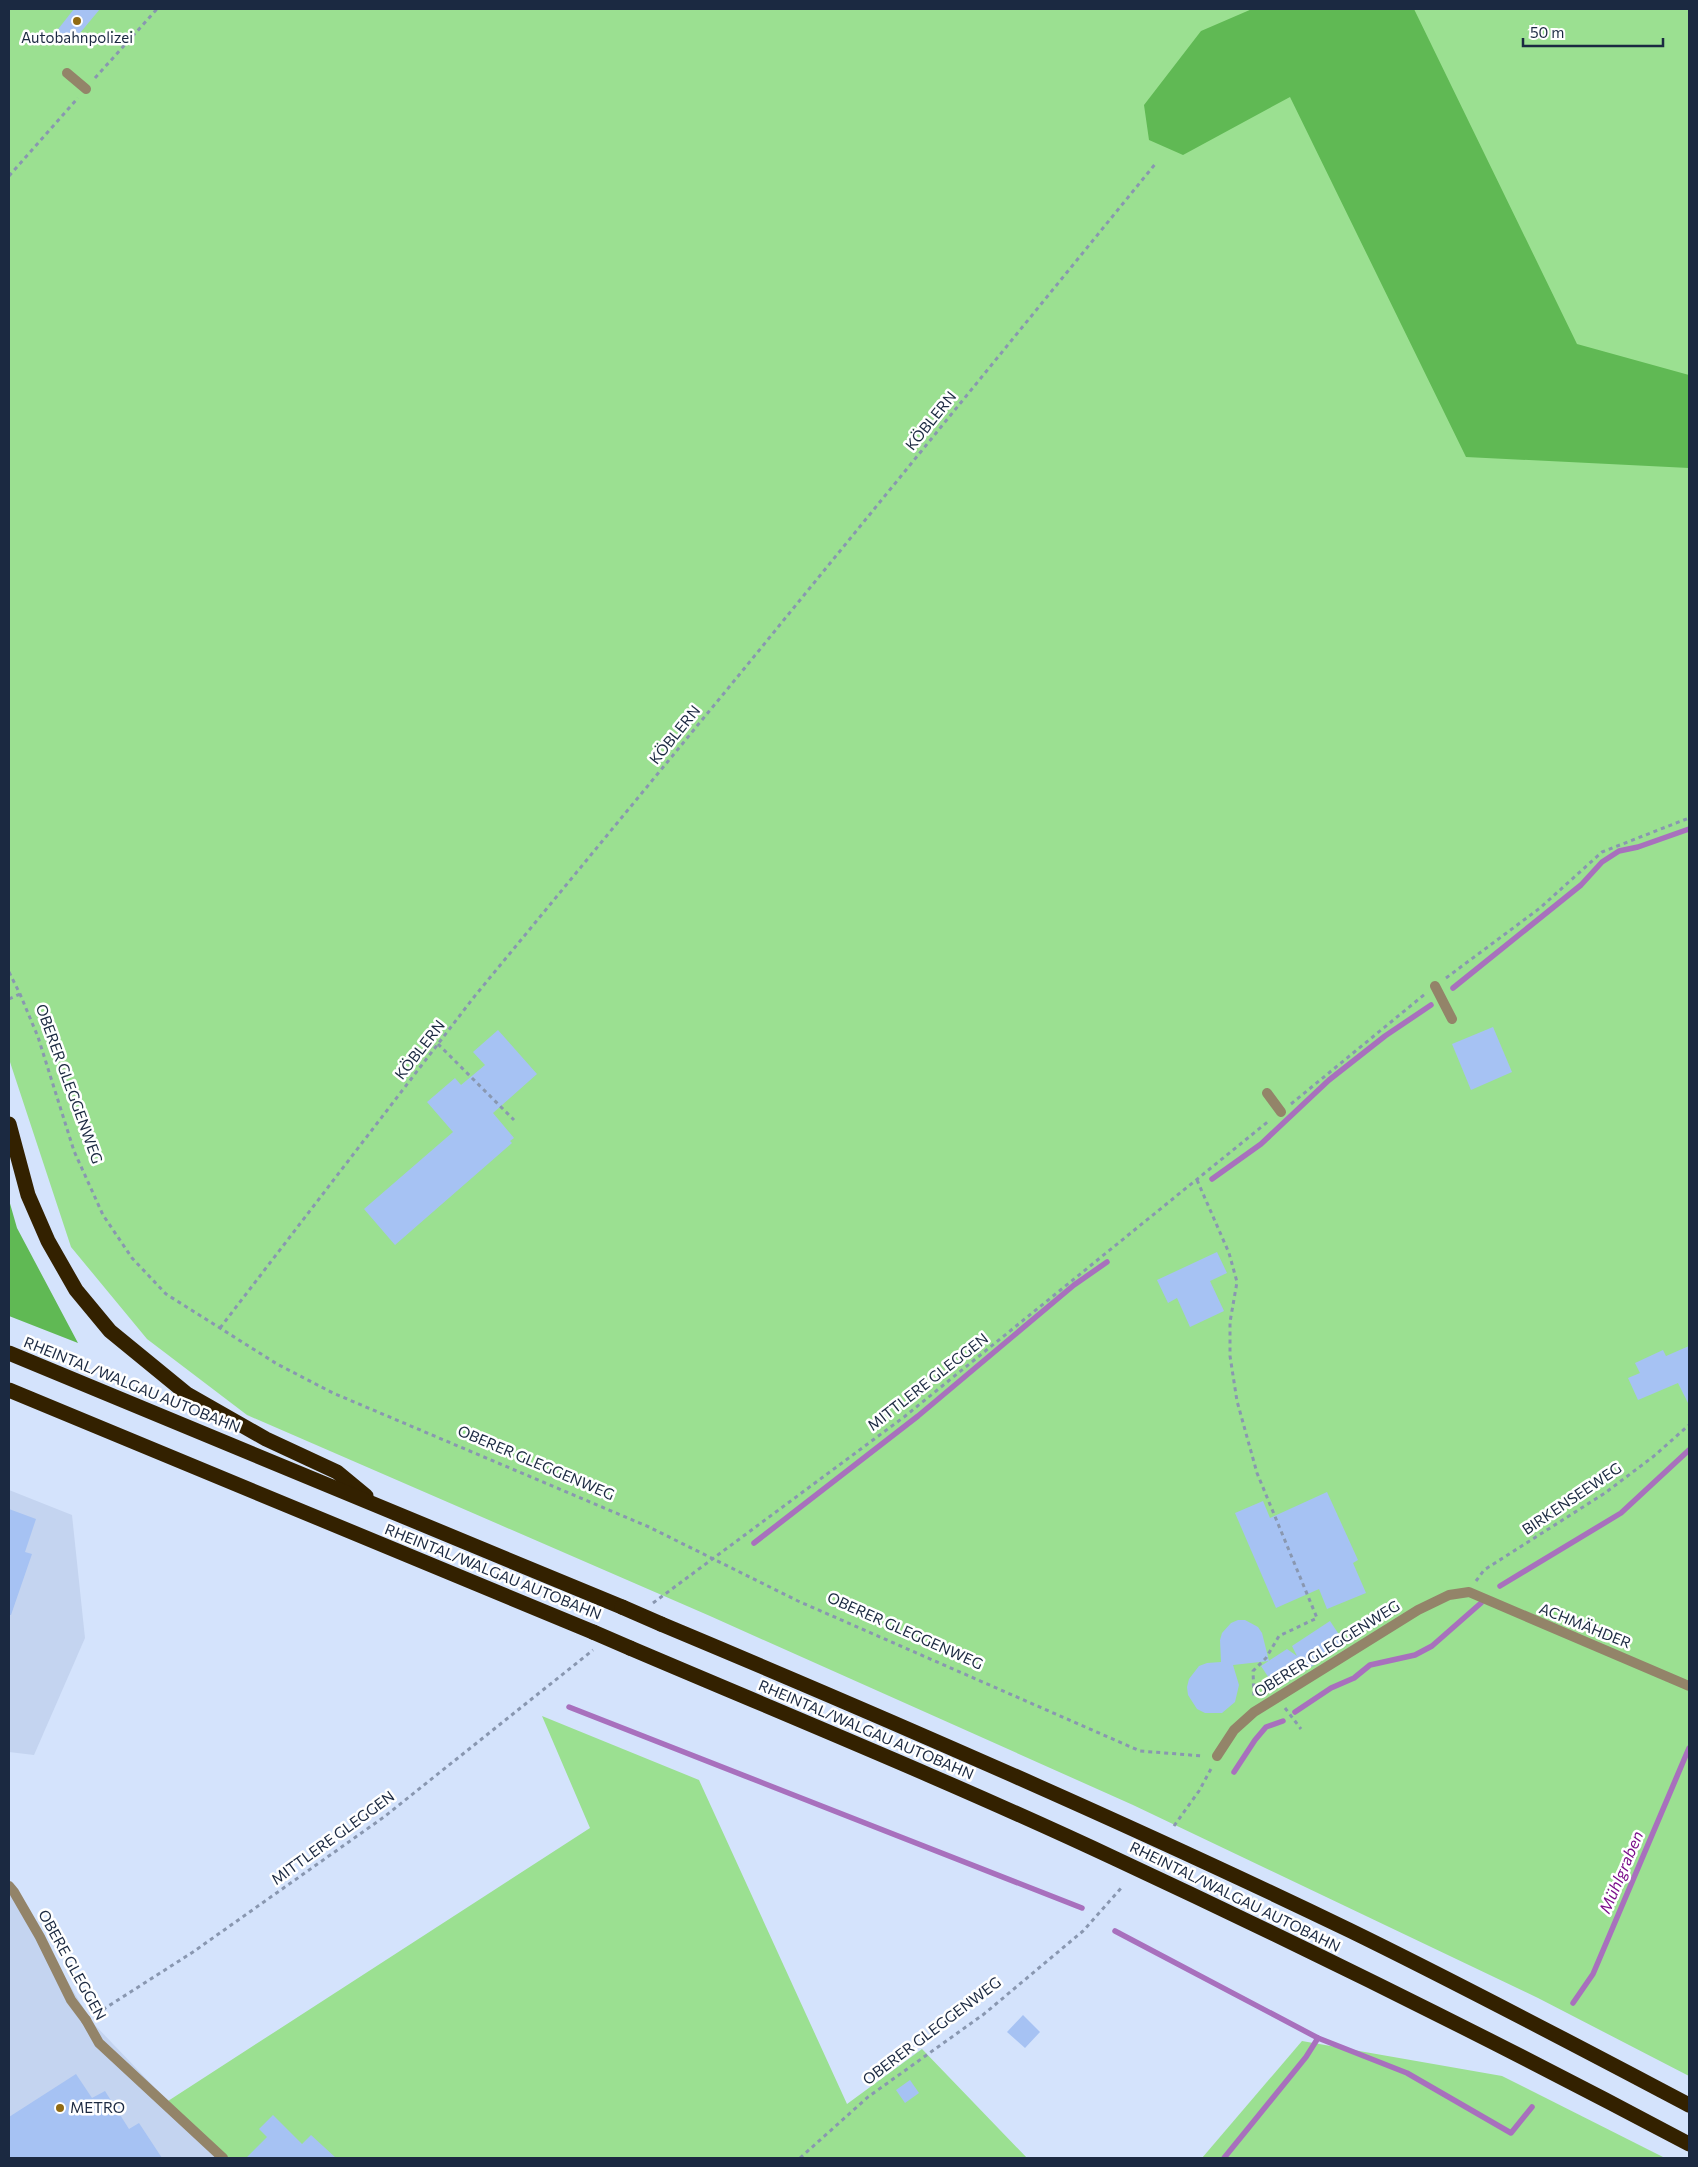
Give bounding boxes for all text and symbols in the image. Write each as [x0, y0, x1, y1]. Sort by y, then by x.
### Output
marker: Autobahnpolizei [71, 15, 83, 27]
scale bar [1523, 15, 1663, 47]
text: 50 m [1530, 23, 1564, 41]
place label: Autobahnpolizei [21, 28, 133, 46]
street label: KÖBLERN [901, 387, 959, 453]
street label: KÖBLERN [645, 701, 703, 767]
street label: OBERER GLEGGENWEG [33, 1001, 107, 1166]
street label: KÖBLERN [390, 1016, 448, 1083]
street label: MITTLERE GLEGGEN [864, 1329, 991, 1434]
street label: RHEINTAL/WALGAU AUTOBAHN [21, 1332, 243, 1436]
street label: OBERER GLEGGENWEG [455, 1421, 618, 1503]
street label: BIRKENSEEWEG [1518, 1458, 1625, 1538]
street label: RHEINTAL/WALGAU AUTOBAHN [382, 1519, 604, 1623]
street label: OBERER GLEGGENWEG [825, 1588, 986, 1673]
street label: OBERER GLEGGENWEG [1250, 1596, 1403, 1700]
street label: ACHMÄHDER [1537, 1598, 1634, 1652]
street label: RHEINTAL/WALGAU AUTOBAHN [756, 1675, 977, 1783]
street label: MITTLERE GLEGGEN [267, 1786, 397, 1888]
water label: Mühlgraben [1595, 1828, 1646, 1916]
street label: RHEINTAL/WALGAU AUTOBAHN [1127, 1837, 1344, 1955]
street label: OBERE GLEGGEN [35, 1906, 111, 2023]
street label: OBERER GLEGGENWEG [859, 1972, 1004, 2088]
place label: METRO [70, 2098, 125, 2116]
marker: METRO [54, 2102, 66, 2114]

